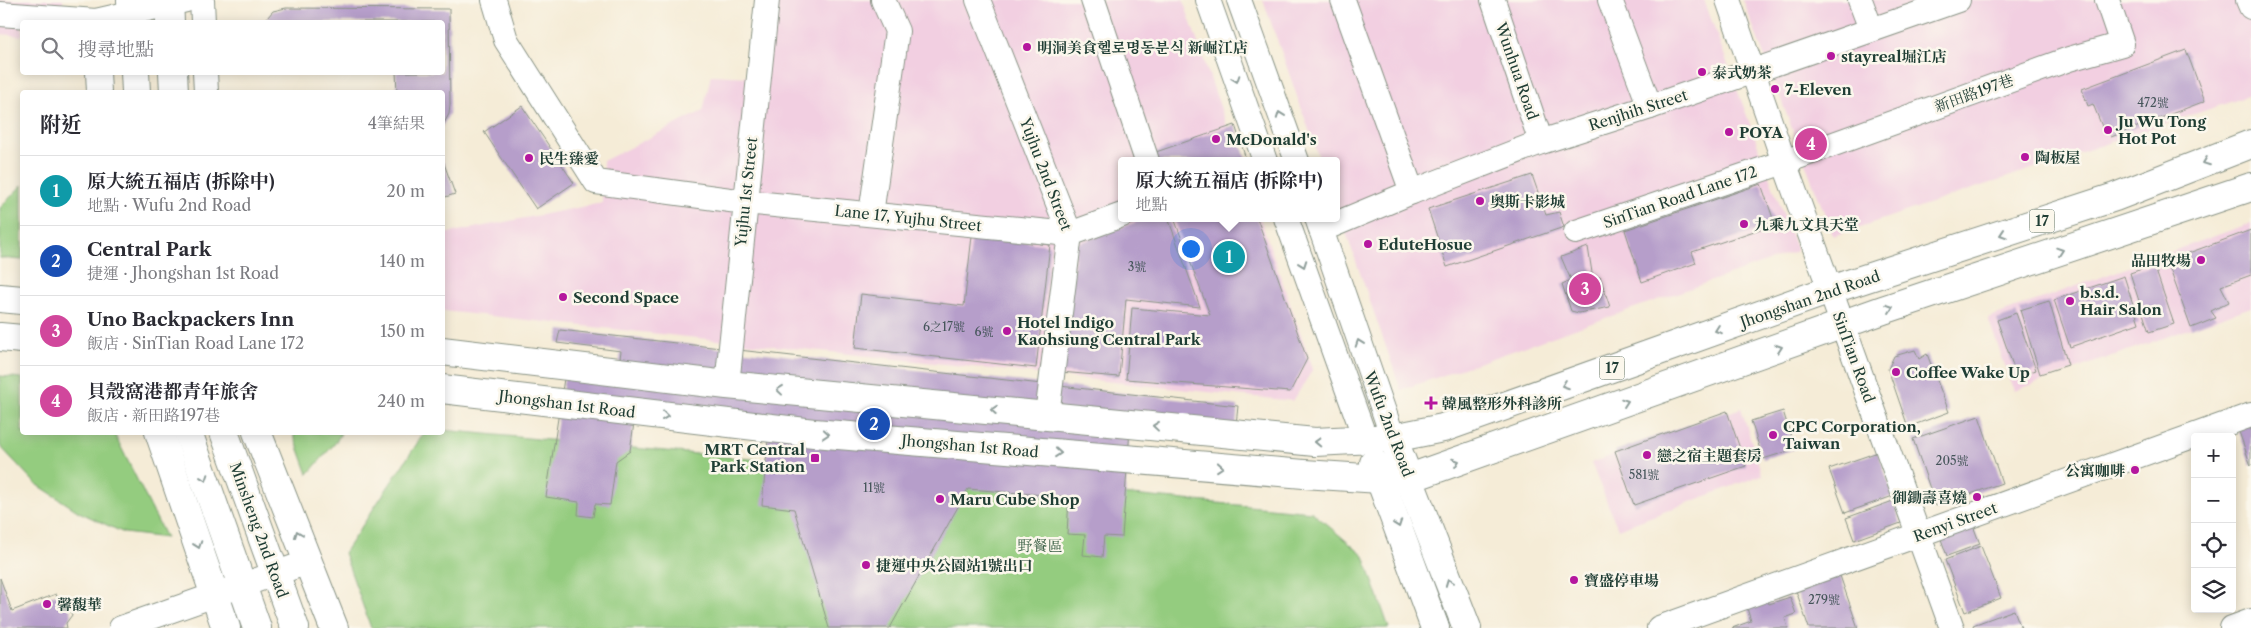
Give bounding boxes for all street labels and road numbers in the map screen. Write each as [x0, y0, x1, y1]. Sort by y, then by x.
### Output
street label: Wunhua Road [1491, 19, 1543, 122]
street label: 新田路197巷 [1932, 70, 2016, 116]
street label: Renjhih Street [1586, 85, 1690, 135]
street label: Yujhu 2nd Street [1015, 114, 1076, 234]
street label: Yujhu 1st Street [731, 136, 761, 249]
street label: SinTian Road Lane 172 [1601, 162, 1759, 232]
street label: Lane 17, Yujhu Street [833, 201, 983, 235]
road number: 17 [2030, 210, 2054, 232]
street label: Jhongshan 2nd Road [1736, 266, 1883, 333]
street label: SinTian Road [1829, 309, 1879, 405]
road number: 17 [1600, 356, 1624, 379]
street label: Wufu 2nd Road [1360, 368, 1418, 480]
street label: Jhongshan 1st Road [496, 386, 637, 422]
street label: Jhongshan 1st Road [899, 430, 1039, 461]
street label: Minsheng 2nd Road [226, 460, 292, 600]
street label: Renyi Street [1911, 498, 2000, 546]

